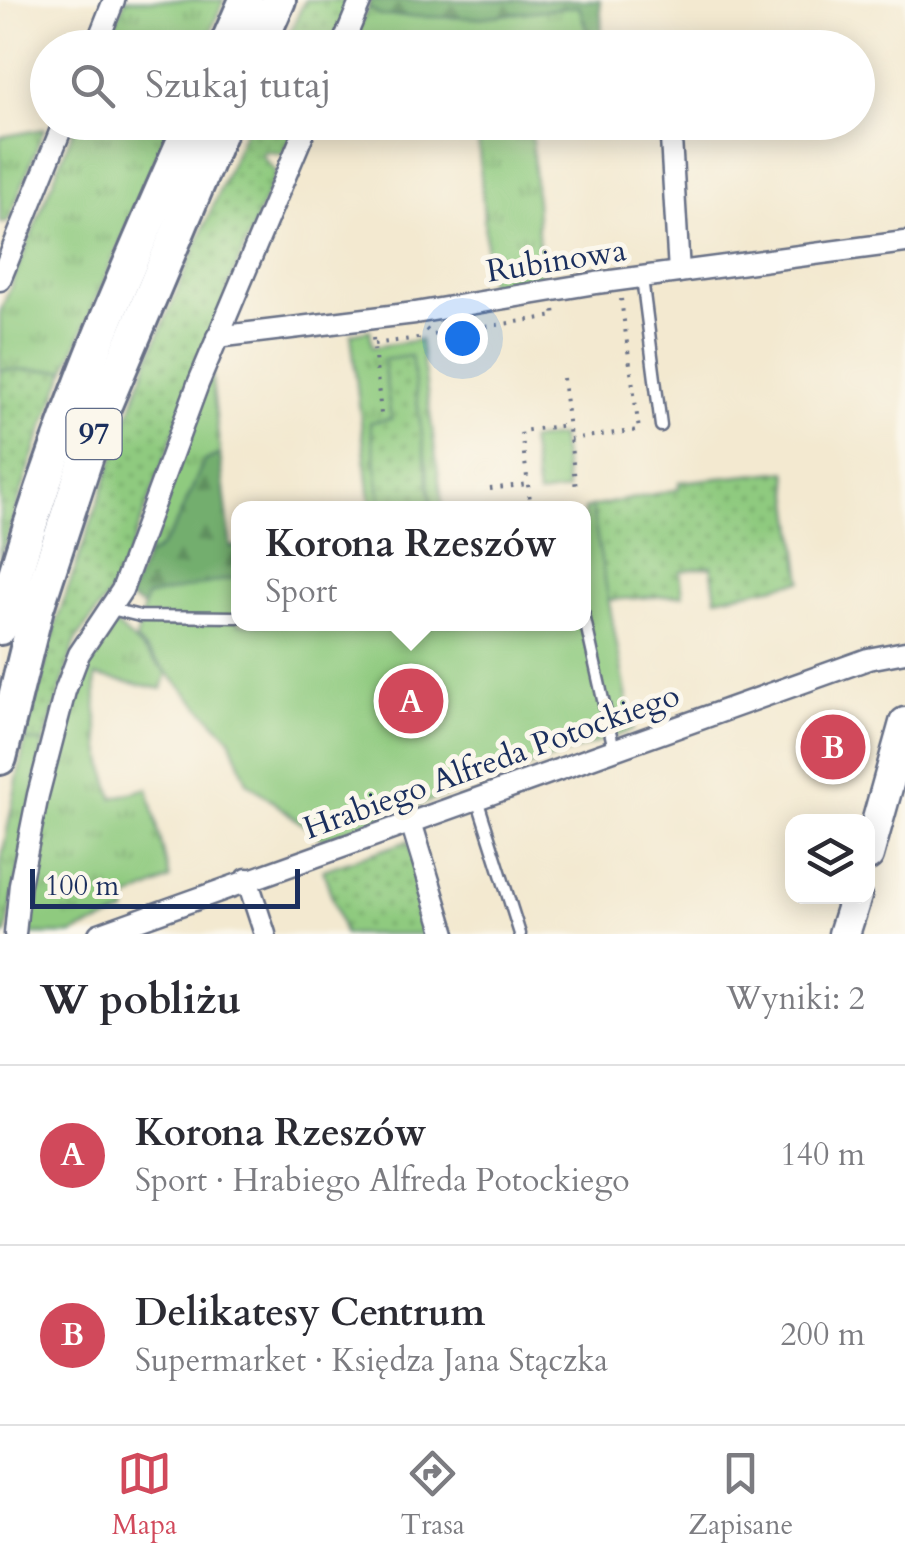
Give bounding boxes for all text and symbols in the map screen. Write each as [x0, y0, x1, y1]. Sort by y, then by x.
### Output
search box [30, 30, 875, 140]
icon: search [65, 58, 120, 113]
text: Szukaj tutaj [145, 59, 332, 111]
street label: Rubinowa [483, 228, 629, 294]
your location [437, 313, 488, 364]
road number: 97 [66, 409, 122, 459]
popup [231, 501, 591, 631]
text: Korona Rzeszów [265, 518, 557, 570]
text: Sport [265, 570, 337, 614]
pin: A [378, 664, 444, 738]
street label: Hrabiego Alfreda Potockiego [298, 675, 684, 847]
pin: B [800, 710, 866, 784]
map controls [785, 814, 875, 904]
button: layers [785, 814, 875, 904]
scale bar [30, 864, 300, 908]
text: 100 m [45, 867, 119, 905]
text: W pobliżu [40, 971, 241, 1028]
text: Wyniki: 2 [726, 977, 865, 1021]
text: Korona Rzeszów [135, 1107, 427, 1159]
text: A [60, 1133, 85, 1177]
text: 140 m [780, 1133, 865, 1177]
text: Sport · Hrabiego Alfreda Potockiego [135, 1159, 630, 1203]
text: Delikatesy Centrum [135, 1287, 485, 1339]
text: B [61, 1313, 84, 1357]
text: 200 m [780, 1313, 865, 1357]
text: Supermarket · Księdza Jana Stączka [135, 1339, 608, 1383]
tab: Mapa [112, 1446, 177, 1544]
tab: Trasa [401, 1446, 465, 1544]
tab: Zapisane [688, 1446, 793, 1544]

